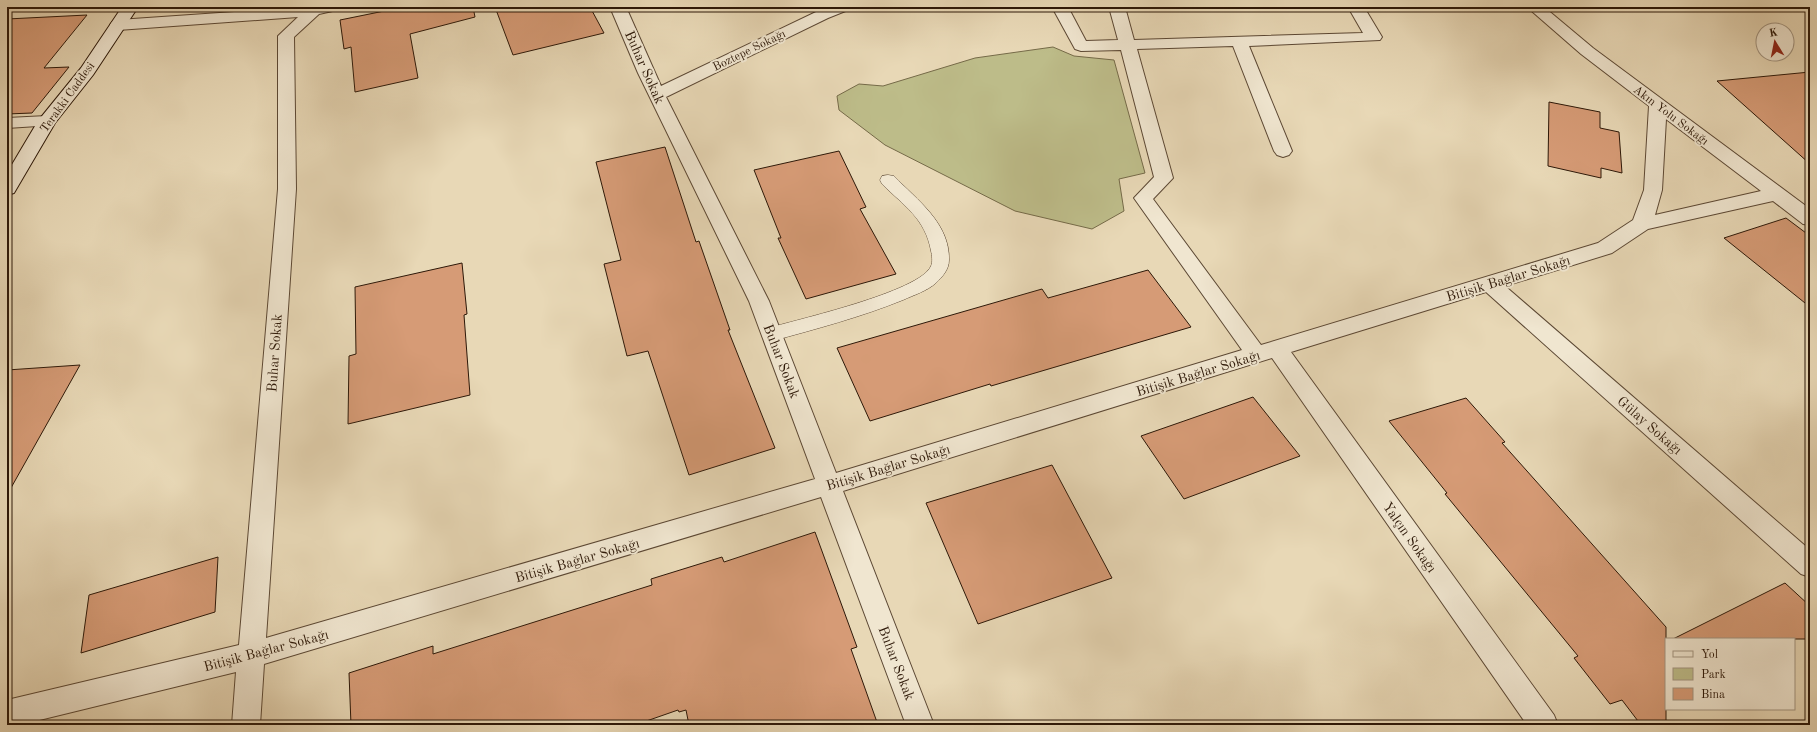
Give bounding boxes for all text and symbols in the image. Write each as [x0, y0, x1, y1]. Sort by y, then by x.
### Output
north arrow [1755, 22, 1795, 62]
text: K [1768, 27, 1779, 40]
street label: Boztepe Sokağı [711, 28, 788, 74]
street label: Buhar Sokak [622, 29, 666, 106]
street label: Terakki Caddesi [38, 60, 97, 135]
street label: Akın Yolu Sokağı [1631, 84, 1710, 148]
street label: Bitişik Bağlar Sokağı [1445, 253, 1572, 304]
street label: Buhar Sokak [265, 313, 285, 393]
street label: Buhar Sokak [760, 322, 802, 400]
street label: Bitişik Bağlar Sokağı [1135, 348, 1262, 399]
street label: Gülay Sokağı [1614, 394, 1684, 458]
street label: Bitişik Bağlar Sokağı [825, 442, 952, 493]
street label: Yalçın Sokağı [1380, 500, 1439, 576]
street label: Bitişik Bağlar Sokağı [513, 536, 641, 585]
street label: Buhar Sokak [875, 624, 917, 702]
street label: Bitişik Bağlar Sokağı [202, 627, 331, 674]
legend [1665, 638, 1795, 710]
text: Yol [1701, 649, 1718, 661]
text: Park [1701, 669, 1726, 681]
text: Bina [1701, 689, 1725, 701]

